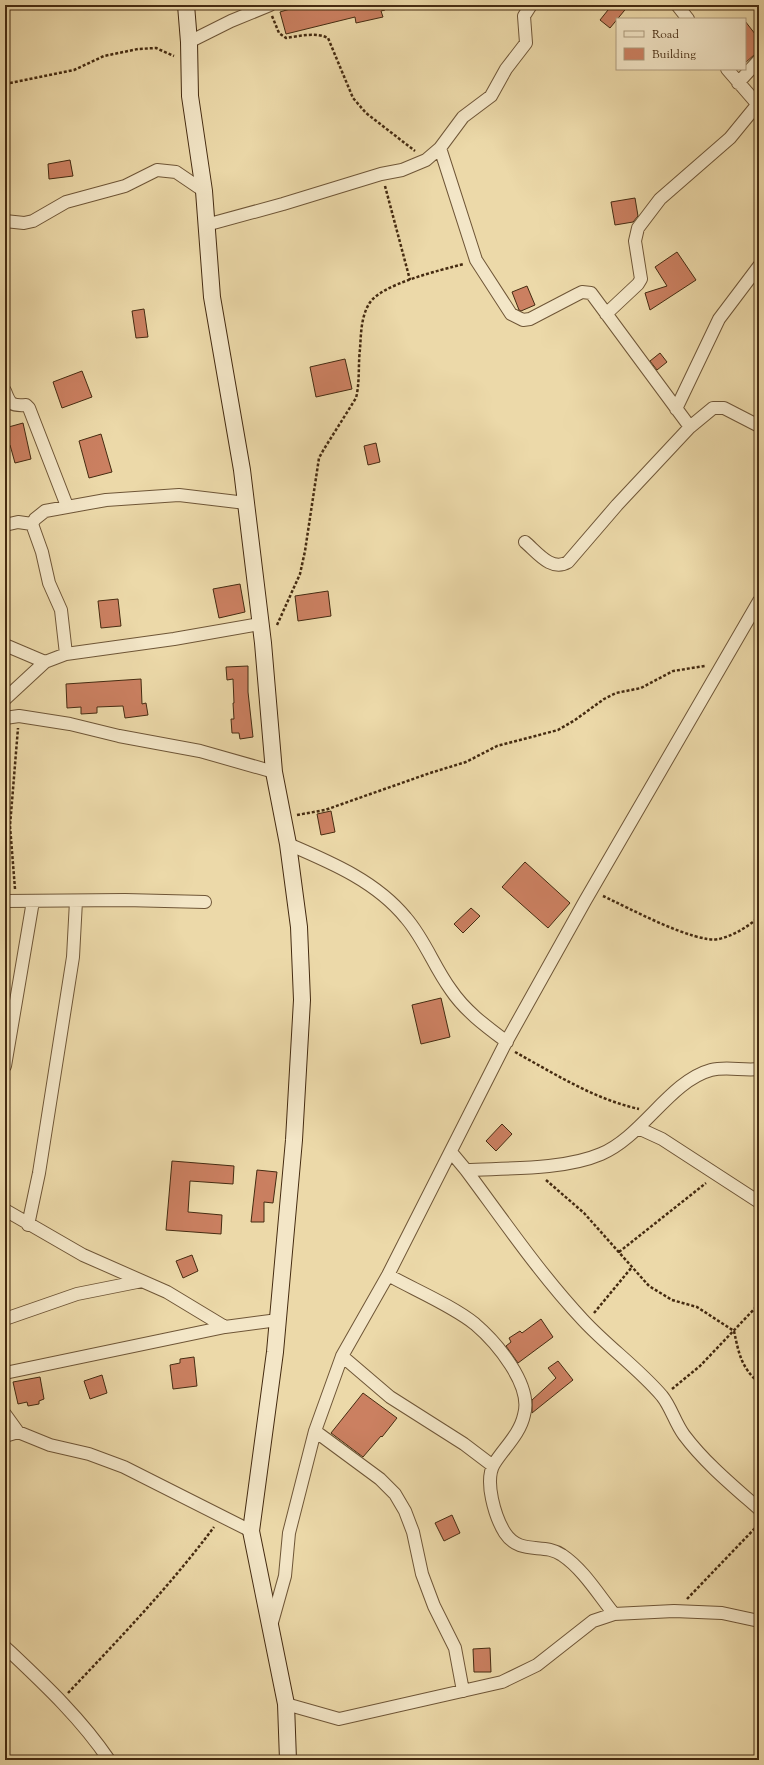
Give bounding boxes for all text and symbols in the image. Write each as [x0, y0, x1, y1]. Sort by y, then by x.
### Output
legend [616, 18, 746, 70]
text: Road [652, 26, 679, 44]
text: Building [652, 46, 696, 64]

